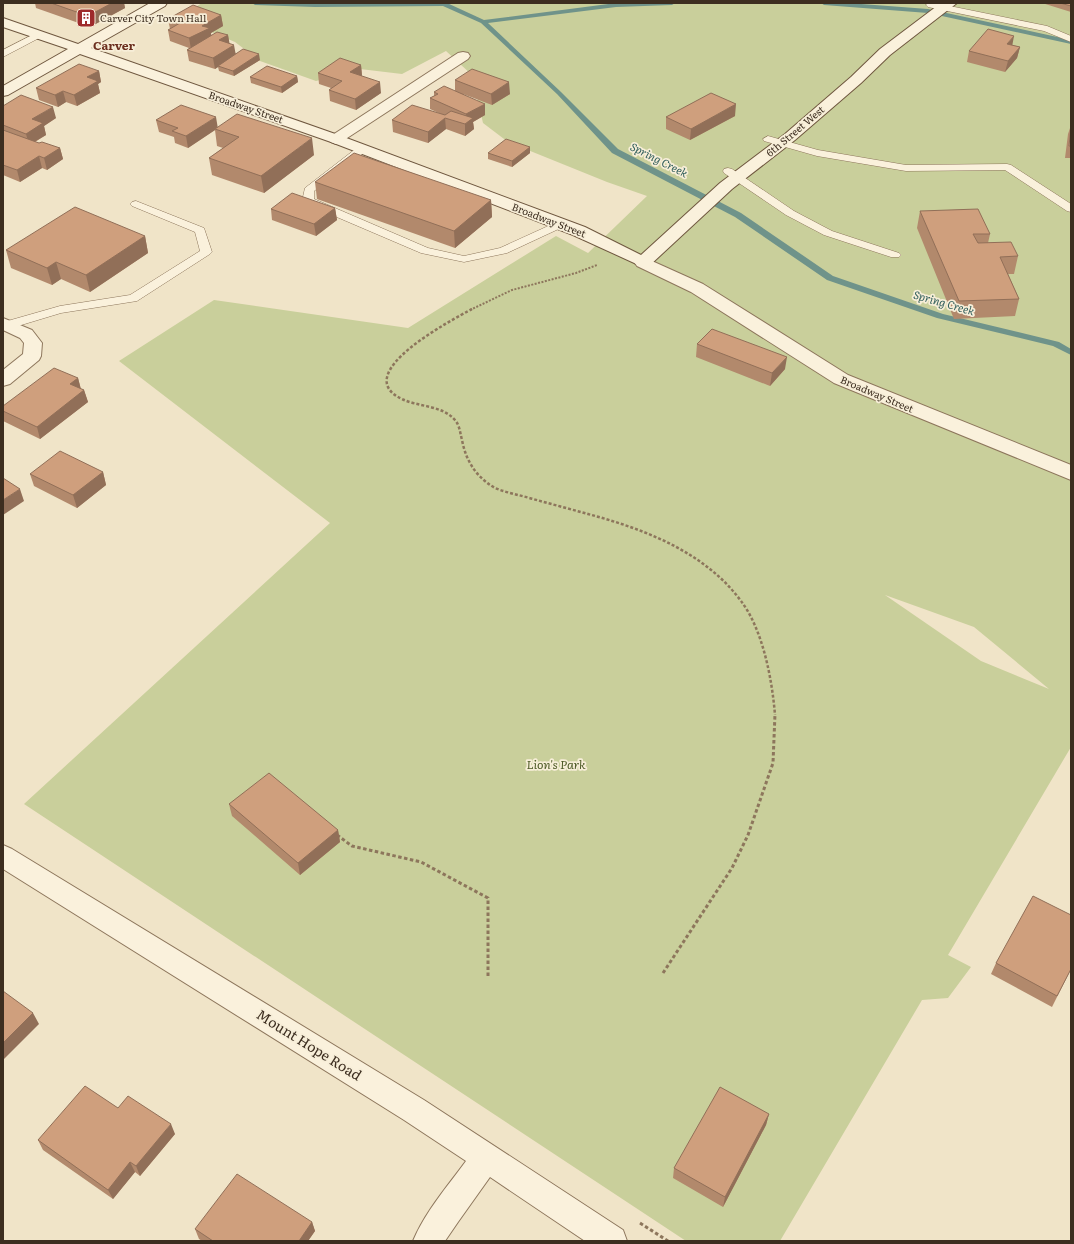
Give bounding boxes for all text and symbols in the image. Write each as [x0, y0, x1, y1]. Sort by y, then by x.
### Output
building icon: Carver City Town Hall [75, 7, 97, 29]
place label: Carver City Town Hall [100, 10, 207, 25]
district label: Carver [93, 36, 136, 54]
street label: Broadway Street [207, 87, 286, 126]
street label: 6th Street West [762, 102, 827, 160]
water label: Spring Creek [628, 138, 691, 180]
street label: Broadway Street [510, 199, 588, 241]
water label: Spring Creek [912, 286, 977, 318]
street label: Broadway Street [838, 371, 916, 416]
park label: Lion's Park [527, 755, 586, 773]
street label: Mount Hope Road [253, 1004, 366, 1085]

